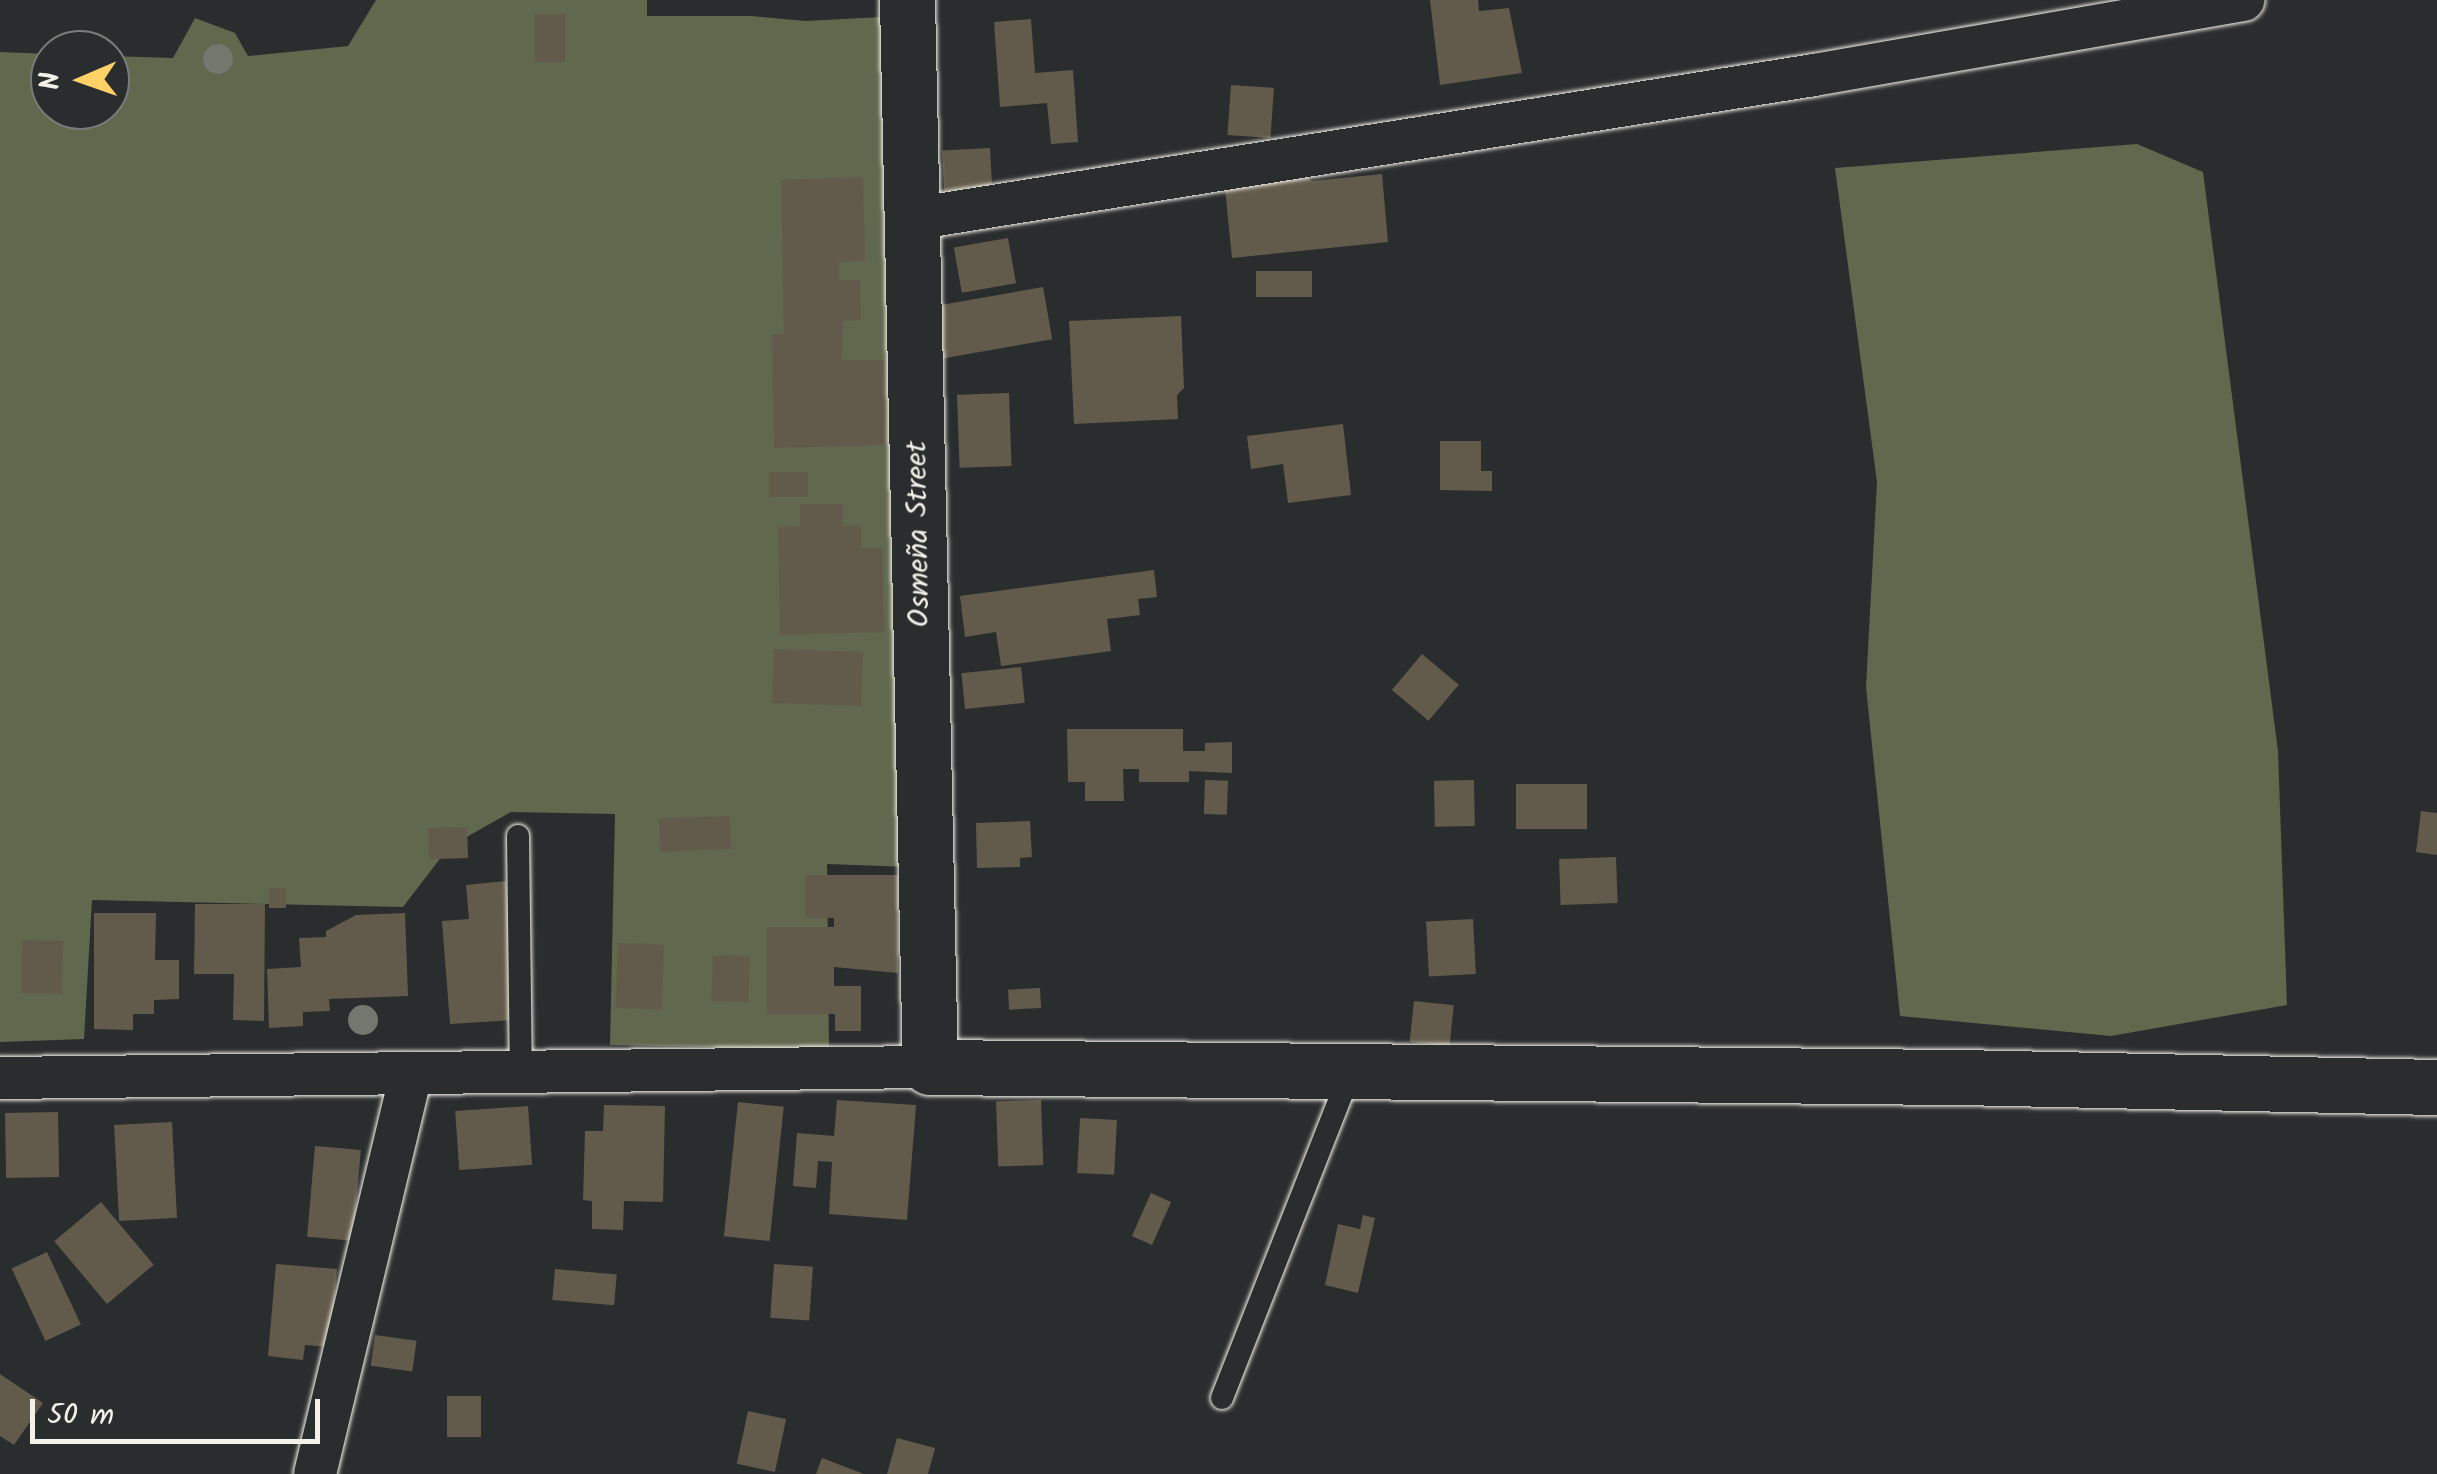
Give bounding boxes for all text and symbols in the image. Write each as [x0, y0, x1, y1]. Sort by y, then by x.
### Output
north arrow [30, 30, 130, 130]
text: N [29, 71, 74, 91]
street label: Osmeña Street [899, 440, 939, 628]
scale bar [35, 1379, 325, 1441]
text: 50 m [47, 1392, 114, 1440]

